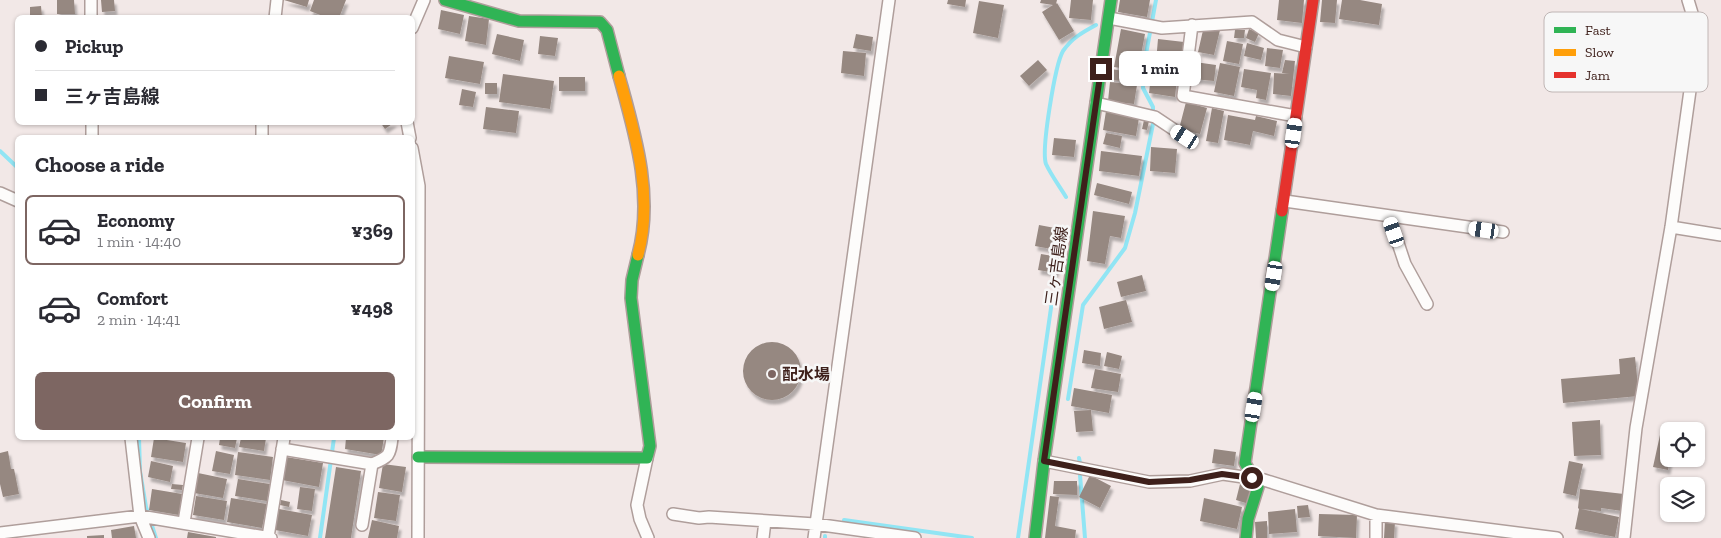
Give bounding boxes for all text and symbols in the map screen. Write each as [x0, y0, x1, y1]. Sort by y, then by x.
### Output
legend [1544, 12, 1708, 92]
text: Fast [1585, 22, 1612, 39]
text: Pickup [65, 35, 123, 58]
text: Slow [1585, 44, 1614, 61]
callout: 1 min [1118, 52, 1201, 86]
route end [1090, 58, 1112, 80]
text: 1 min [1141, 59, 1179, 78]
text: Jam [1585, 67, 1610, 84]
text: 三ヶ吉島線 [65, 85, 160, 108]
car [1284, 117, 1303, 149]
car [1168, 123, 1201, 151]
text: Choose a ride [35, 151, 165, 178]
icon: car [37, 208, 82, 253]
text: Economy [97, 209, 175, 232]
car [1382, 215, 1405, 249]
text: ¥369 [351, 219, 393, 242]
car [1468, 220, 1499, 240]
street label: 三ヶ吉島線 [1042, 225, 1071, 307]
text: 1 min · 14:40 [97, 232, 181, 251]
car [1264, 260, 1283, 292]
icon: car [37, 286, 82, 331]
text: Comfort [97, 287, 168, 310]
text: ¥498 [350, 297, 393, 320]
text: 2 min · 14:41 [97, 310, 180, 329]
place label: 配水場 [782, 365, 830, 384]
marker: 配水場 [766, 368, 778, 380]
button: Confirm [35, 372, 395, 430]
car [1244, 391, 1263, 423]
map controls [1660, 422, 1705, 522]
button: locate [1660, 422, 1705, 467]
route start [1241, 467, 1263, 489]
button: layers [1660, 477, 1705, 522]

